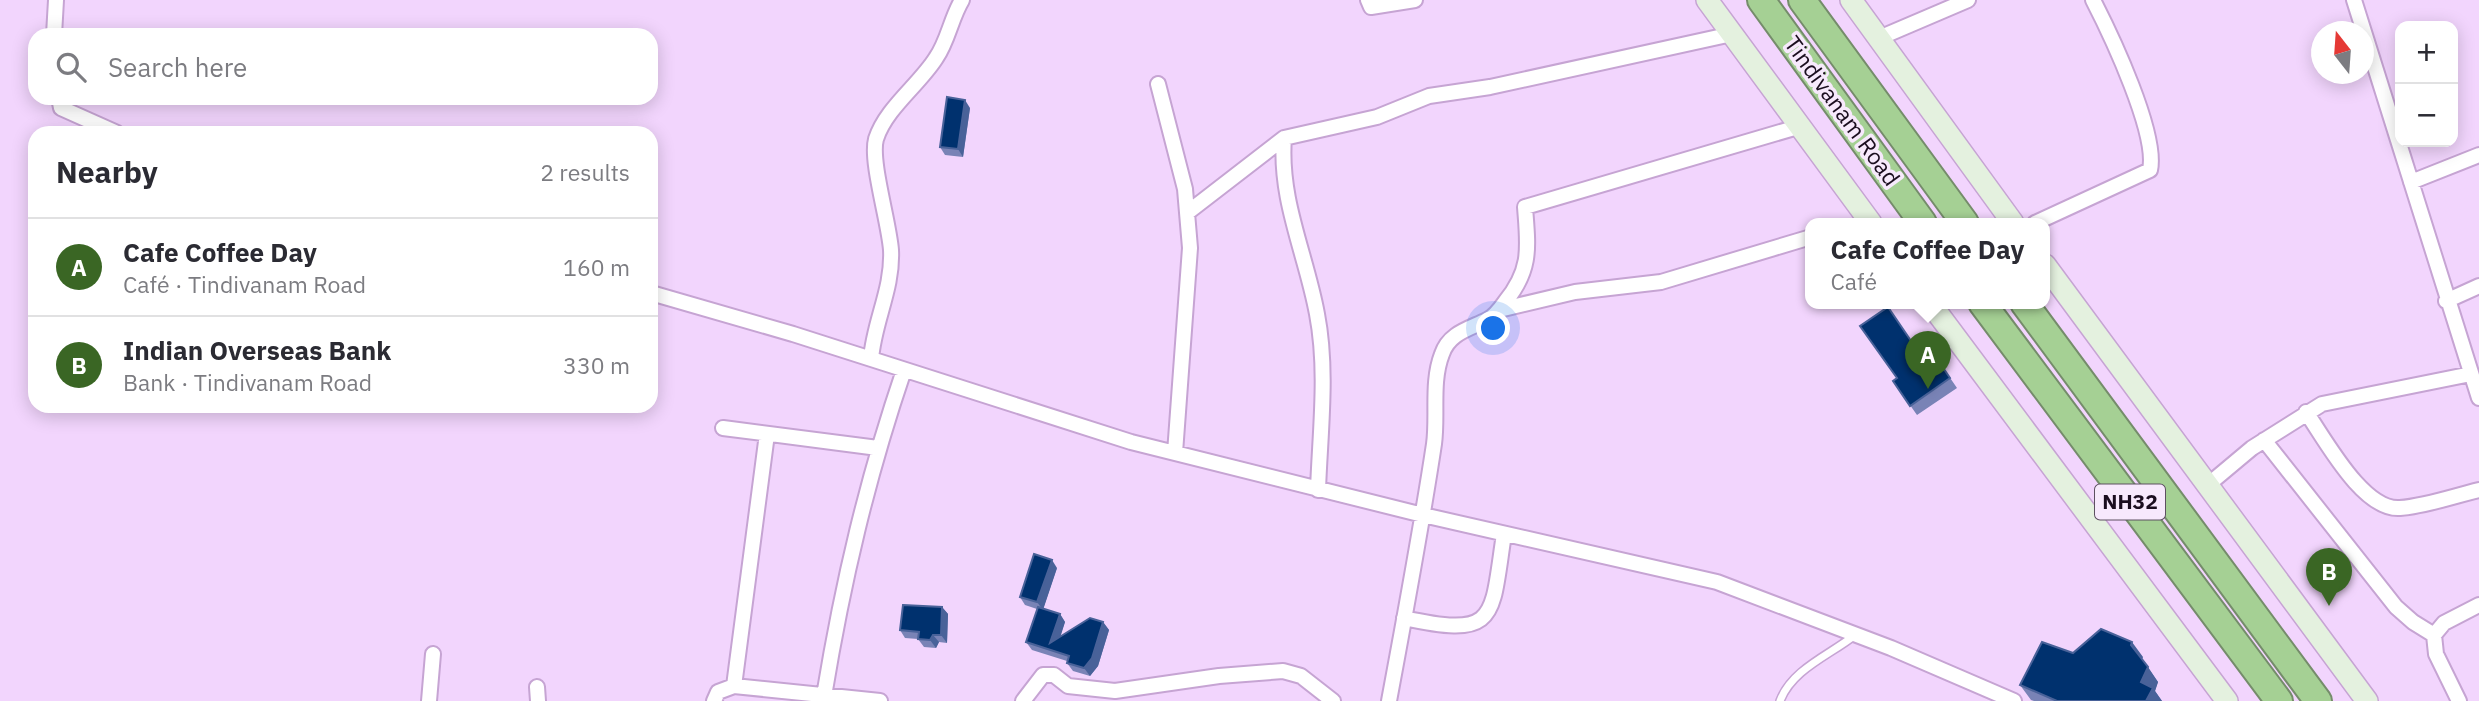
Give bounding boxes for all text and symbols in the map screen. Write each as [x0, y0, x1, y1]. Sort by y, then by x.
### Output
north arrow [2311, 21, 2374, 84]
map controls [2395, 21, 2458, 147]
button: + [2395, 21, 2458, 84]
search box [28, 28, 658, 105]
street label: Tindivanam Road [1778, 30, 1907, 191]
icon: search [52, 48, 90, 86]
text: Search here [108, 50, 247, 84]
button: − [2395, 84, 2458, 147]
text: Nearby [56, 152, 158, 191]
text: 2 results [540, 157, 630, 187]
popup [1805, 218, 2050, 309]
text: Cafe Coffee Day [1831, 232, 2024, 266]
text: Cafe Coffee Day [123, 235, 317, 269]
text: A [71, 252, 87, 282]
text: 160 m [563, 252, 630, 282]
text: Café [1831, 266, 1877, 296]
text: Café · Tindivanam Road [123, 269, 366, 299]
your location [1476, 311, 1510, 345]
pin: A [1905, 331, 1951, 389]
text: Indian Overseas Bank [123, 333, 391, 367]
text: B [71, 350, 87, 380]
text: 330 m [563, 350, 630, 380]
text: Bank · Tindivanam Road [123, 367, 372, 397]
road number: NH32 [2095, 484, 2165, 520]
pin: B [2306, 548, 2352, 606]

